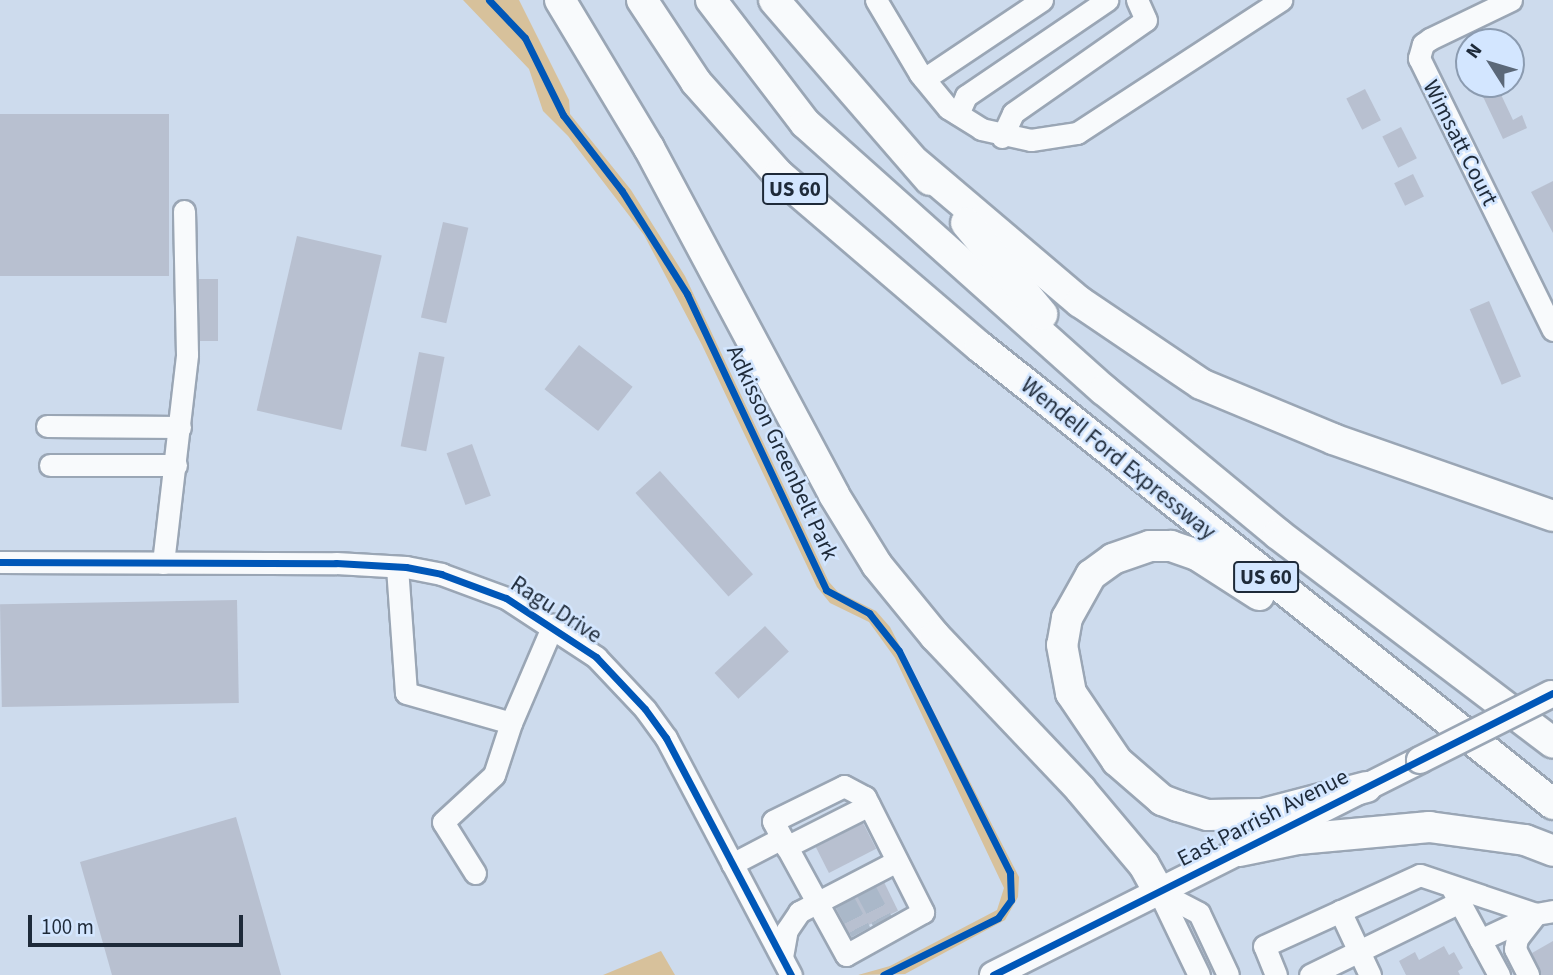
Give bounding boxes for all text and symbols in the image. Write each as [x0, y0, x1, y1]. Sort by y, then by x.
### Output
north arrow [1455, 28, 1525, 98]
text: N [1460, 38, 1489, 64]
street label: Wimsatt Court [1417, 76, 1503, 210]
road number: US 60 [762, 172, 828, 206]
street label: Adkisson Greenbelt Park [720, 341, 844, 565]
street label: Wendell Ford Expressway [1015, 372, 1221, 546]
road number: US 60 [1233, 560, 1299, 594]
street label: Ragu Drive [505, 570, 607, 650]
street label: East Parrish Avenue [1173, 763, 1353, 873]
scale bar [32, 902, 247, 946]
text: 100 m [41, 912, 94, 942]

